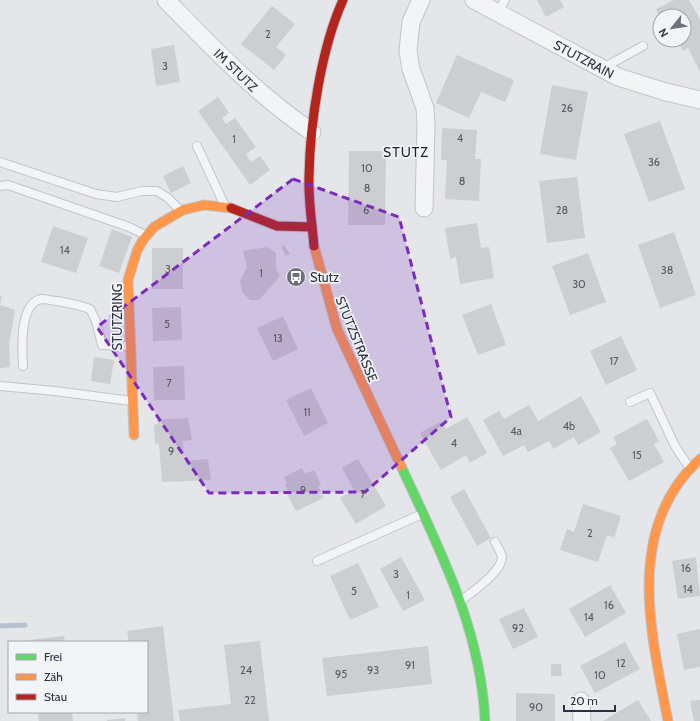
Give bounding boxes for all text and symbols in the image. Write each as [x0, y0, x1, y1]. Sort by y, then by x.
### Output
north arrow [652, 8, 692, 48]
text: N [655, 26, 671, 40]
house number: 2 [265, 27, 271, 41]
street label: STUTZRAIN [551, 36, 617, 82]
street label: IM STUTZ [211, 45, 262, 95]
house number: 3 [162, 59, 168, 73]
house number: 26 [561, 101, 573, 115]
house number: 4 [457, 131, 464, 145]
house number: 1 [232, 132, 236, 146]
district label: STUTZ [383, 143, 429, 161]
house number: 36 [648, 155, 660, 169]
house number: 10 [361, 161, 373, 175]
house number: 8 [459, 174, 465, 188]
house number: 8 [364, 181, 370, 195]
house number: 6 [363, 203, 369, 217]
house number: 28 [556, 203, 568, 217]
house number: 14 [60, 243, 71, 257]
house number: 3 [165, 262, 171, 276]
house number: 38 [661, 263, 673, 277]
house number: 1 [259, 266, 263, 280]
bus stop icon: Stutz [285, 266, 307, 288]
place label: Stutz [310, 269, 339, 285]
house number: 30 [572, 277, 586, 291]
street label: STUTZRING [109, 283, 125, 351]
street label: STUTZSTRASSE [333, 294, 381, 384]
house number: 5 [164, 317, 170, 331]
house number: 13 [273, 331, 283, 345]
house number: 17 [609, 354, 619, 368]
house number: 7 [166, 376, 172, 390]
house number: 11 [303, 405, 311, 419]
house number: 4b [563, 419, 575, 433]
house number: 4a [510, 424, 523, 438]
house number: 4 [451, 436, 458, 450]
house number: 9 [168, 444, 174, 458]
house number: 15 [632, 448, 642, 462]
house number: 9 [300, 483, 306, 497]
house number: 7 [360, 487, 366, 501]
house number: 2 [587, 526, 593, 540]
house number: 16 [681, 561, 691, 575]
house number: 3 [393, 567, 399, 581]
house number: 14 [683, 582, 694, 596]
house number: 5 [351, 584, 357, 598]
house number: 1 [406, 588, 410, 602]
house number: 16 [604, 598, 614, 612]
house number: 14 [584, 610, 595, 624]
house number: 92 [512, 621, 524, 635]
legend [8, 641, 148, 713]
text: Frei [44, 649, 62, 664]
house number: 12 [616, 656, 626, 670]
house number: 91 [405, 658, 415, 672]
house number: 24 [240, 663, 253, 677]
house number: 93 [367, 663, 379, 677]
house number: 95 [335, 667, 347, 681]
house number: 10 [594, 668, 606, 682]
text: Zäh [44, 669, 63, 684]
scale bar [564, 687, 615, 713]
text: Stau [44, 689, 67, 704]
house number: 22 [244, 693, 256, 707]
text: 20 m [570, 693, 598, 708]
house number: 90 [529, 700, 543, 714]

